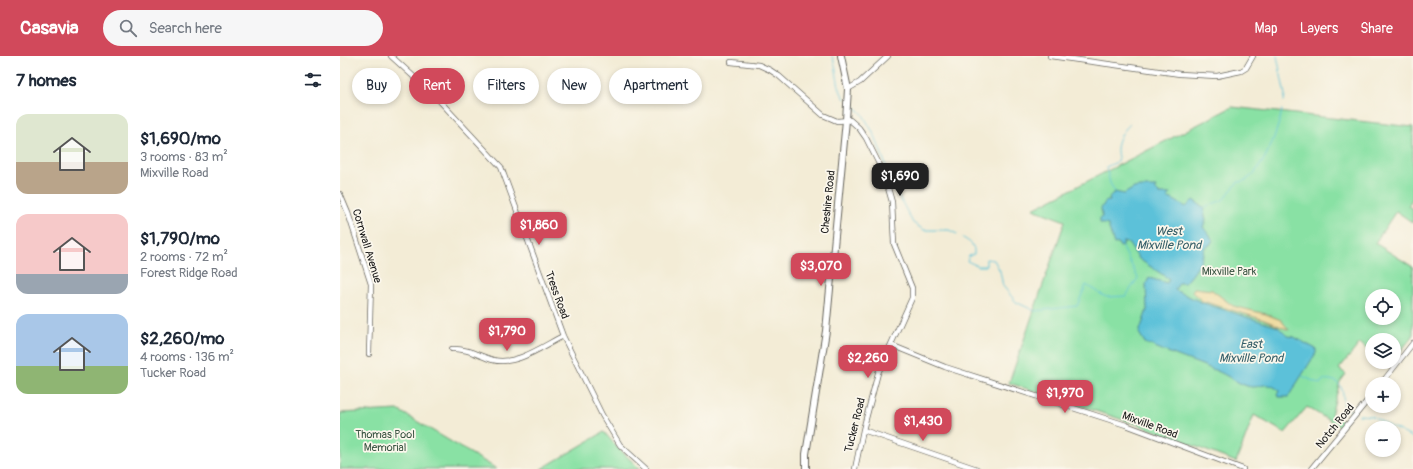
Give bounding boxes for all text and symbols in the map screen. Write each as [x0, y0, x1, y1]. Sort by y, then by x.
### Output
search box [103, 10, 383, 46]
text: Casavia [20, 16, 79, 40]
icon: search [117, 17, 139, 39]
text: Search here [149, 19, 222, 38]
text: Map [1255, 20, 1278, 37]
text: Layers [1300, 20, 1338, 37]
text: Share [1360, 20, 1393, 37]
chip: Buy [352, 68, 401, 104]
chip: Rent [409, 68, 465, 104]
chip: Filters [473, 68, 539, 104]
chip: New [547, 68, 601, 104]
chip: Apartment [609, 68, 702, 104]
icon: filters [302, 69, 324, 91]
text: 7 homes [16, 70, 76, 91]
text: $1,690/mo [140, 128, 221, 149]
icon: home [48, 130, 96, 178]
text: 3 rooms · 83 m² [140, 149, 228, 165]
pin: $1,690 [867, 163, 933, 197]
text: Mixville Road [140, 165, 209, 181]
text: $1,690 [881, 168, 919, 184]
street label: Cheshire Road [818, 170, 838, 234]
street label: Cornwall Avenue [350, 207, 385, 285]
pin: $1,860 [506, 212, 572, 246]
text: $1,860 [520, 217, 558, 233]
water label: West Mixville Pond [1137, 224, 1203, 253]
text: $1,790/mo [140, 228, 220, 249]
icon: home [48, 230, 96, 278]
text: 2 rooms · 72 m² [140, 249, 228, 265]
pin: $3,070 [788, 253, 854, 287]
text: $3,070 [800, 258, 842, 274]
text: Forest Ridge Road [140, 265, 238, 281]
park label: Mixville Park [1202, 265, 1257, 278]
street label: Tress Road [542, 269, 572, 321]
map controls [1365, 289, 1401, 457]
button: locate [1365, 289, 1401, 325]
pin: $1,790 [474, 318, 540, 352]
text: $1,790 [488, 323, 526, 339]
text: $2,260/mo [140, 328, 224, 349]
icon: home [48, 330, 96, 378]
button: layers [1365, 333, 1401, 369]
water label: East Mixville Pond [1219, 337, 1285, 366]
pin: $2,260 [835, 345, 901, 379]
text: 4 rooms · 136 m² [140, 349, 234, 365]
text: $2,260 [847, 350, 889, 366]
text: Tucker Road [140, 365, 206, 381]
button: + [1365, 377, 1401, 413]
pin: $1,970 [1032, 380, 1098, 414]
text: $1,970 [1046, 385, 1084, 401]
street label: Tucker Road [842, 396, 868, 454]
street label: Notch Road [1313, 401, 1357, 451]
pin: $1,430 [890, 408, 956, 442]
street label: Mixville Road [1120, 409, 1180, 441]
text: $1,430 [903, 413, 943, 429]
button: − [1365, 421, 1401, 457]
park label: Thomas Pool Memorial [355, 428, 415, 454]

